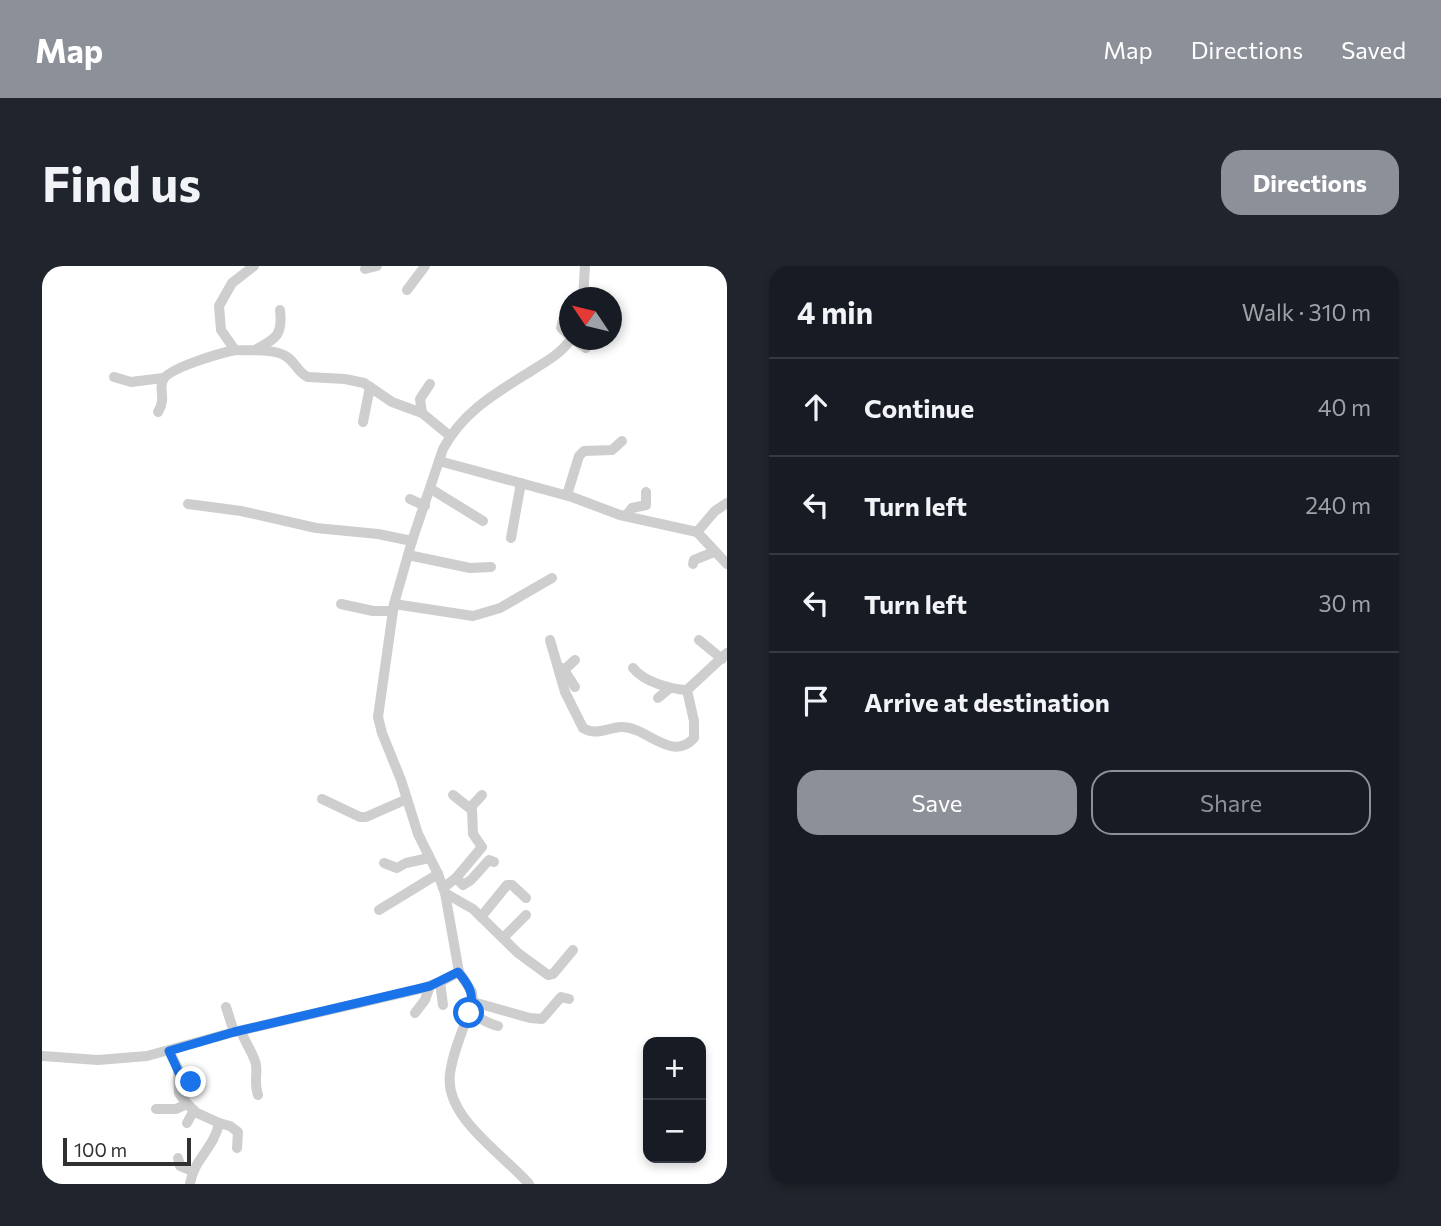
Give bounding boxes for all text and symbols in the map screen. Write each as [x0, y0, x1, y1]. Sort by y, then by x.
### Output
text: Map [35, 29, 103, 70]
text: Map [1103, 35, 1153, 64]
text: Directions [1191, 35, 1303, 64]
text: Saved [1341, 35, 1406, 64]
button: Directions [1221, 150, 1399, 215]
text: Find us [42, 152, 201, 212]
north arrow [559, 287, 622, 350]
text: 4 min [797, 293, 873, 330]
text: Walk · 310 m [1242, 298, 1371, 326]
icon: ahead [797, 388, 835, 426]
text: Continue [864, 392, 974, 423]
text: 40 m [1318, 393, 1371, 421]
icon: left [797, 486, 835, 524]
text: Turn left [864, 490, 967, 521]
text: 240 m [1305, 491, 1371, 519]
icon: left [797, 584, 835, 622]
text: Turn left [864, 588, 967, 619]
text: 30 m [1318, 589, 1371, 617]
icon: arrive [797, 682, 835, 720]
text: Arrive at destination [864, 686, 1110, 717]
button: Save [797, 770, 1077, 835]
button: Share [1091, 770, 1371, 835]
route start [453, 997, 484, 1028]
map controls [643, 1037, 706, 1163]
button: + [643, 1037, 706, 1100]
route end [175, 1066, 206, 1097]
button: − [643, 1100, 706, 1163]
scale bar [63, 1135, 191, 1167]
text: 100 m [74, 1138, 127, 1161]

